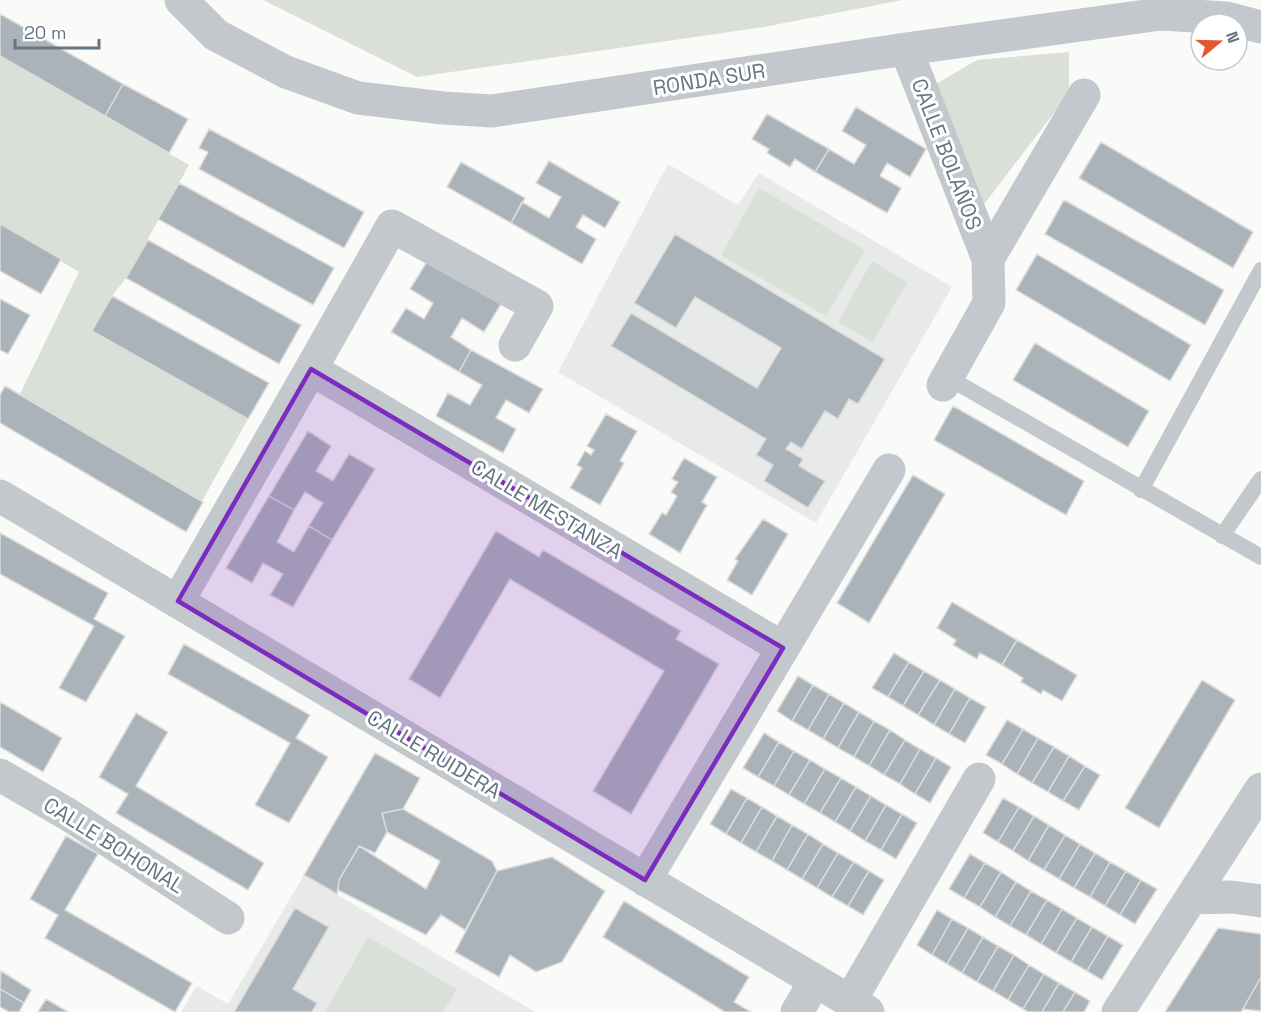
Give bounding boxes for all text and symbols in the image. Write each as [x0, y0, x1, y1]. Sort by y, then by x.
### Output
scale bar [15, 12, 99, 50]
north arrow [1189, 12, 1249, 72]
text: 20 m [24, 21, 67, 44]
text: N [1221, 29, 1244, 46]
street label: RONDA SUR [651, 57, 767, 101]
street label: CALLE BOLAÑOS [906, 74, 988, 234]
street label: CALLE MESTANZA [466, 453, 628, 565]
street label: CALLE RUIDERA [362, 703, 506, 805]
street label: CALLE BOHONAL [39, 791, 189, 899]

